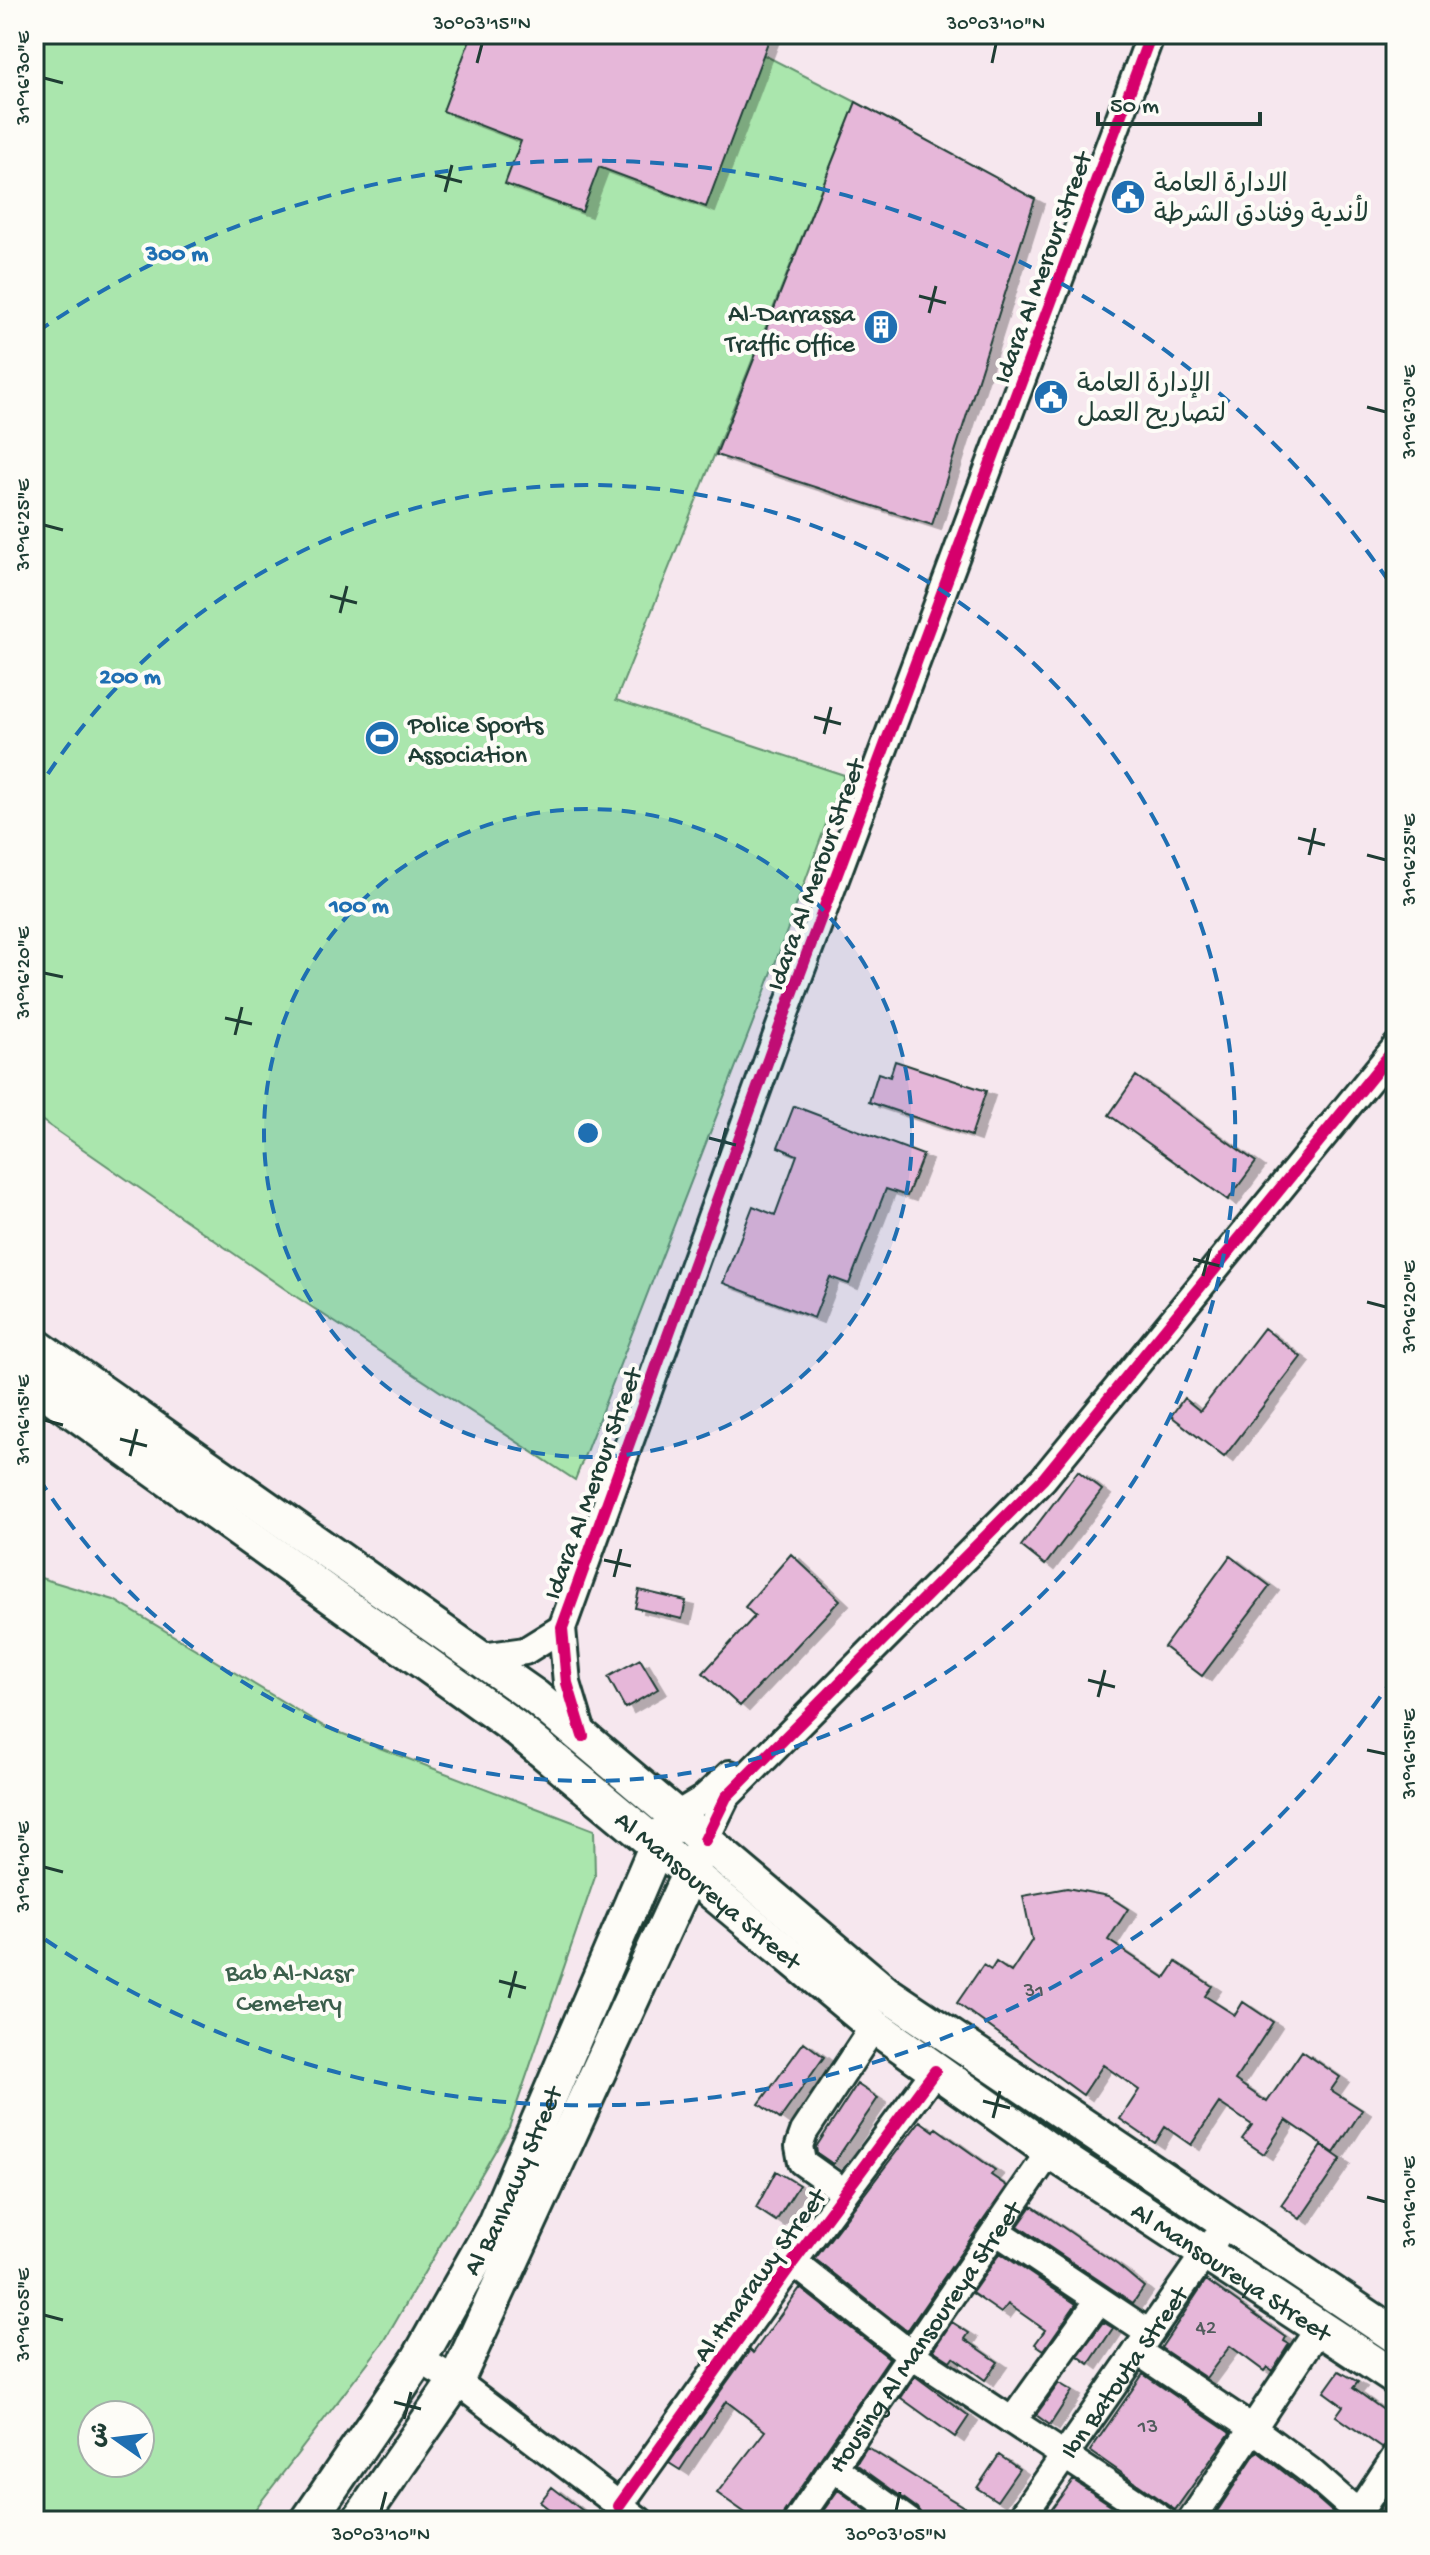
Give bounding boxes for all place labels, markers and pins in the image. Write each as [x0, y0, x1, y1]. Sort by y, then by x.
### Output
place label: الادارة العامة لأندية وفنادق الشرطة [1154, 171, 1369, 232]
public building icon: الادارة العامة لأندية وفنادق الشرطة [1109, 178, 1147, 216]
place label: Al-Darrassa Traffic Office [723, 301, 857, 362]
building icon: Al-Darrassa Traffic Office [862, 308, 900, 346]
place label: الإدارة العامة لتصاريح العمل [1077, 371, 1226, 432]
public building icon: الإدارة العامة لتصاريح العمل [1032, 378, 1070, 416]
place label: Police Sports Association [407, 712, 545, 773]
sports icon: Police Sports Association [363, 719, 401, 757]
centre of rings [574, 1119, 602, 1147]

